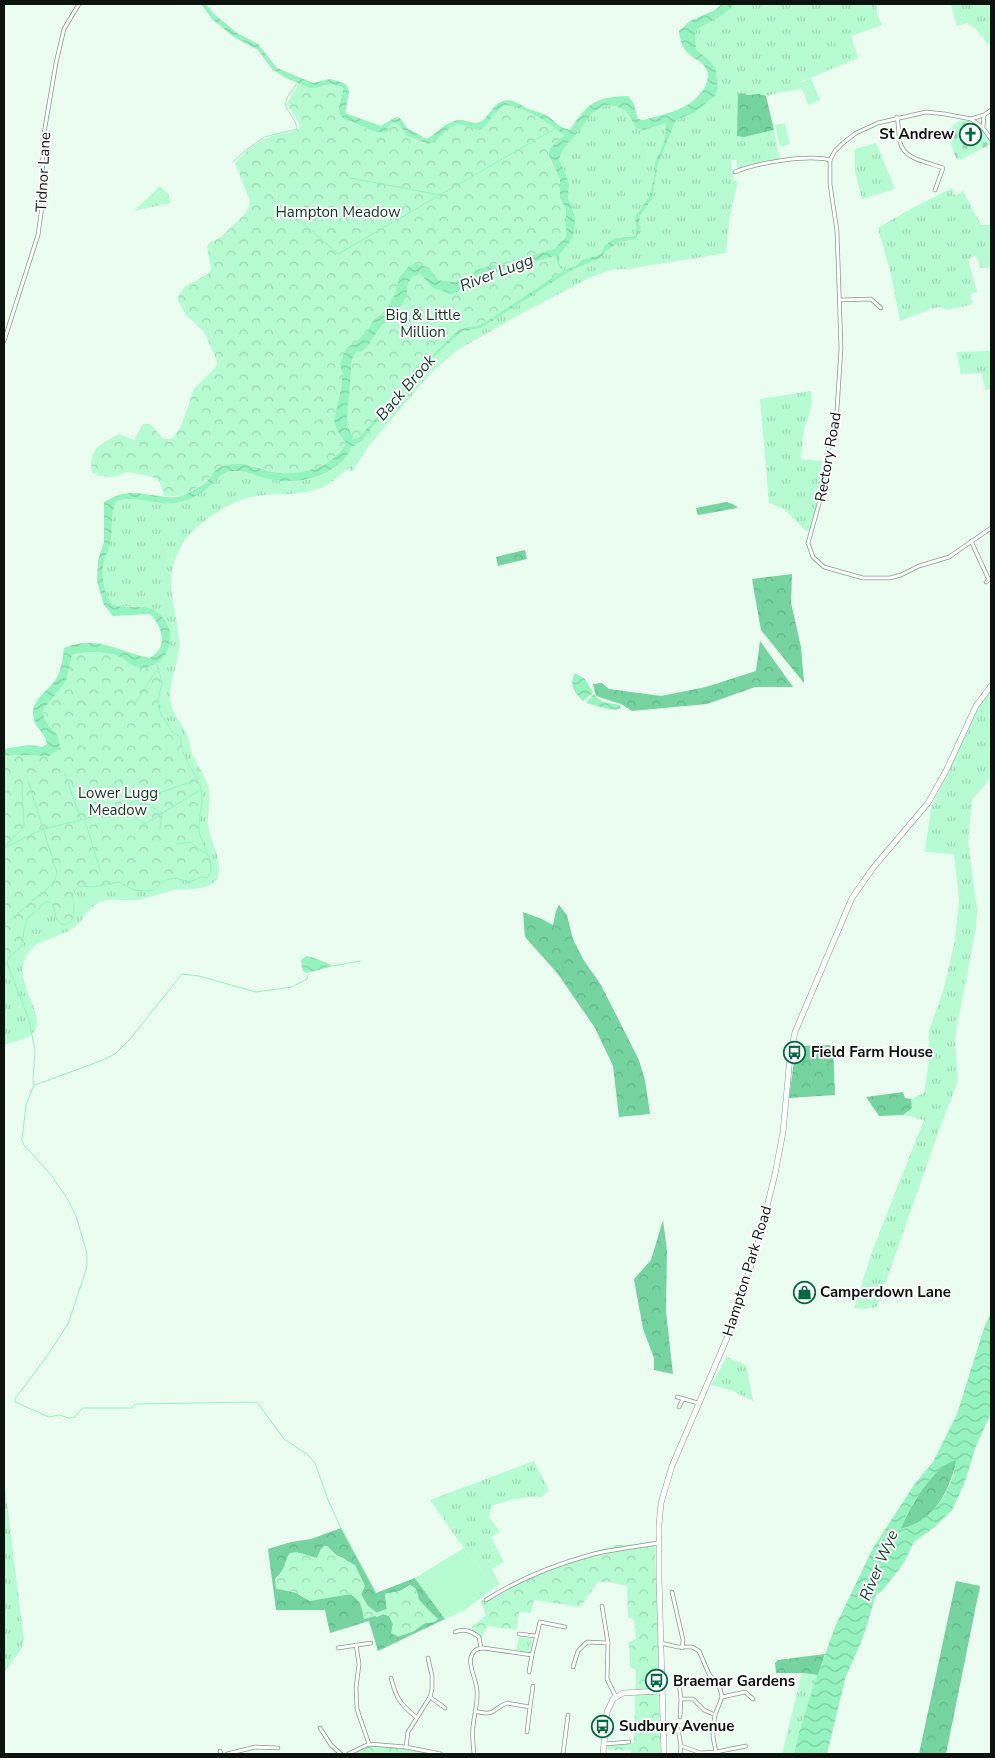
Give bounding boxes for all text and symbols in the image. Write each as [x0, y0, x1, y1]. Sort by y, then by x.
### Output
church icon: St Andrew [958, 122, 982, 146]
place label: St Andrew [879, 124, 954, 144]
street label: Tidnor Lane [31, 132, 55, 212]
park label: Hampton Meadow [275, 202, 401, 222]
water label: River Lugg [456, 249, 536, 297]
park label: Big & Little Million [386, 305, 460, 342]
water label: Back Brook [371, 349, 441, 425]
street label: Rectory Road [810, 411, 846, 503]
park label: Lower Lugg Meadow [78, 783, 158, 820]
bus stop icon: Field Farm House [783, 1040, 807, 1064]
place label: Field Farm House [811, 1042, 933, 1062]
street label: Hampton Park Road [718, 1203, 776, 1339]
shop icon: Camperdown Lane [792, 1280, 816, 1304]
place label: Camperdown Lane [820, 1282, 951, 1302]
water label: River Wye [854, 1526, 904, 1604]
bus stop icon: Braemar Gardens [645, 1669, 669, 1693]
place label: Braemar Gardens [673, 1671, 795, 1691]
bus stop icon: Sudbury Avenue [591, 1714, 615, 1738]
place label: Sudbury Avenue [619, 1716, 734, 1736]

